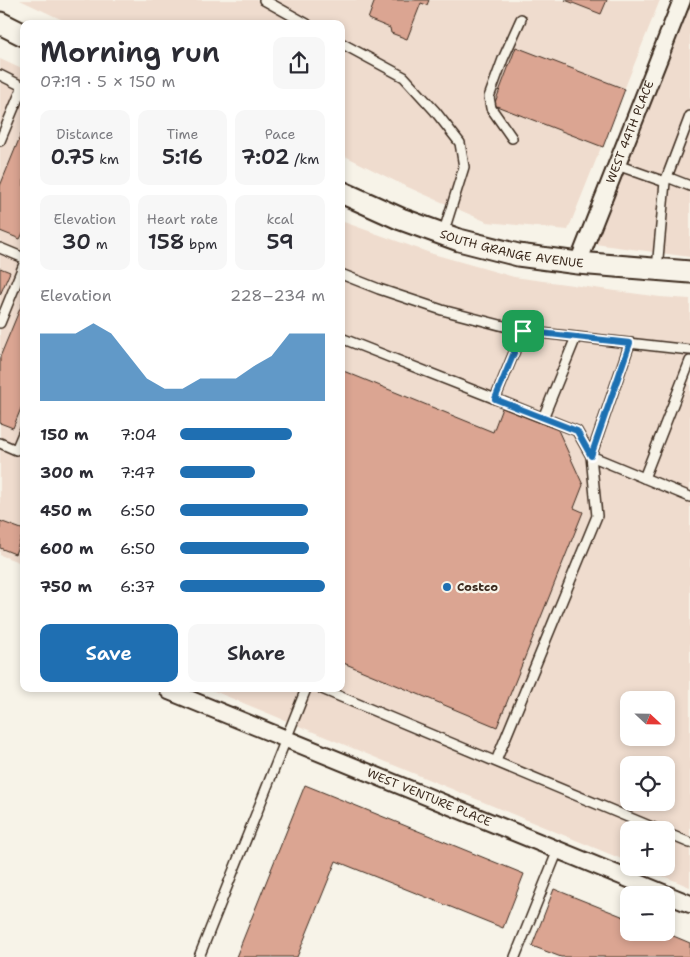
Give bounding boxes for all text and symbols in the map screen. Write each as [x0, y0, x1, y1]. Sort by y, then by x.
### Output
text: Morning run [40, 33, 220, 71]
button: share [273, 37, 325, 89]
text: 07:19 · 5 × 150 m [40, 71, 175, 92]
street label: WEST 44TH PLACE [602, 78, 657, 186]
text: Distance [56, 125, 114, 143]
text: Time [166, 125, 199, 143]
text: Pace [265, 125, 296, 143]
text: 0.75 [51, 143, 94, 171]
text: 5:16 [162, 143, 203, 171]
text: 7:02 [241, 143, 289, 171]
text: km [94, 150, 119, 168]
text: /km [289, 150, 319, 168]
text: Elevation [53, 210, 116, 228]
text: Heart rate [147, 210, 218, 228]
text: kcal [267, 210, 294, 228]
street label: SOUTH GRANGE AVENUE [438, 226, 584, 271]
text: 30 [62, 228, 91, 256]
text: 158 [148, 228, 184, 256]
text: 59 [267, 228, 294, 256]
text: m [91, 235, 108, 253]
text: bpm [184, 235, 217, 253]
text: Elevation [40, 285, 112, 306]
text: 228–234 m [230, 285, 325, 306]
pin [502, 310, 544, 352]
icon: arrive [509, 317, 537, 345]
text: 150 m [40, 424, 88, 445]
text: 7:04 [120, 424, 156, 445]
text: 300 m [40, 462, 94, 483]
text: 7:47 [120, 462, 155, 483]
text: 450 m [40, 500, 92, 521]
text: 6:50 [120, 500, 156, 521]
text: 600 m [40, 538, 94, 559]
text: 6:50 [120, 538, 156, 559]
text: 750 m [40, 576, 92, 597]
text: 6:37 [120, 576, 155, 597]
place label: Costco [457, 579, 498, 595]
marker: Costco [441, 581, 453, 593]
button: Save [40, 624, 178, 682]
button: Share [188, 624, 325, 682]
north arrow [620, 691, 675, 746]
map controls [620, 691, 675, 941]
button: locate [620, 756, 675, 811]
street label: WEST VENTURE PLACE [364, 765, 494, 830]
button: + [620, 821, 675, 876]
button: − [620, 886, 675, 941]

